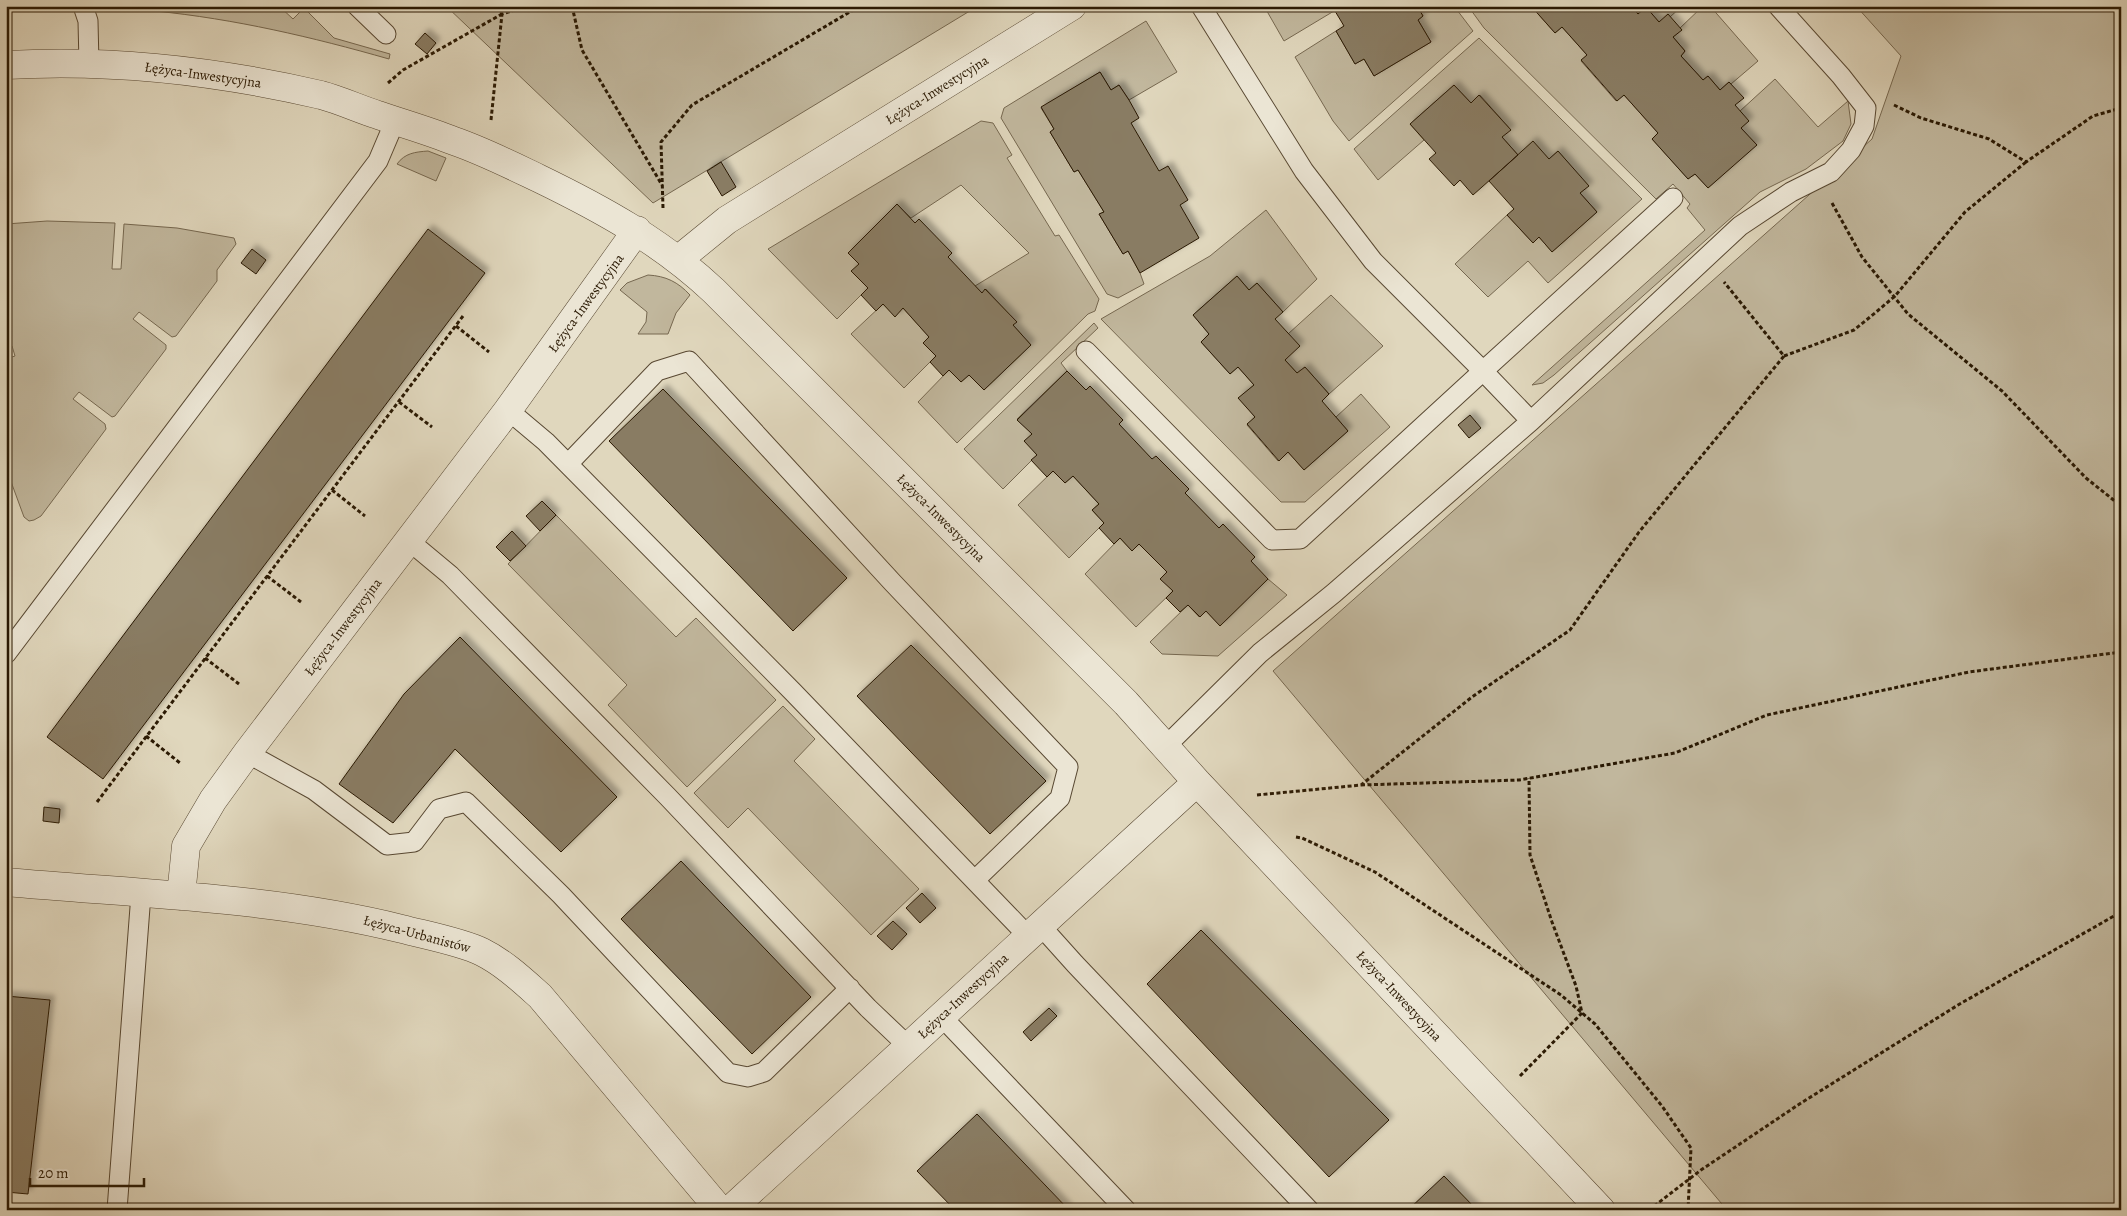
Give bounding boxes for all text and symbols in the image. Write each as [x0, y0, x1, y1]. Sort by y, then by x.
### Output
street label: Łężyca-Inwestycyjna [882, 50, 992, 129]
street label: Łężyca-Inwestycyjna [143, 57, 263, 93]
street label: Łężyca-Inwestycyjna [544, 249, 629, 356]
street label: Łężyca-Inwestycyjna [893, 470, 990, 567]
street label: Łężyca-Inwestycyjna [300, 574, 386, 680]
street label: Łężyca-Urbanistów [361, 911, 473, 957]
street label: Łężyca-Inwestycyjna [1352, 946, 1447, 1046]
street label: Łężyca-Inwestycyjna [913, 948, 1013, 1043]
scale bar [30, 1156, 144, 1188]
text: 20 m [38, 1163, 69, 1183]

